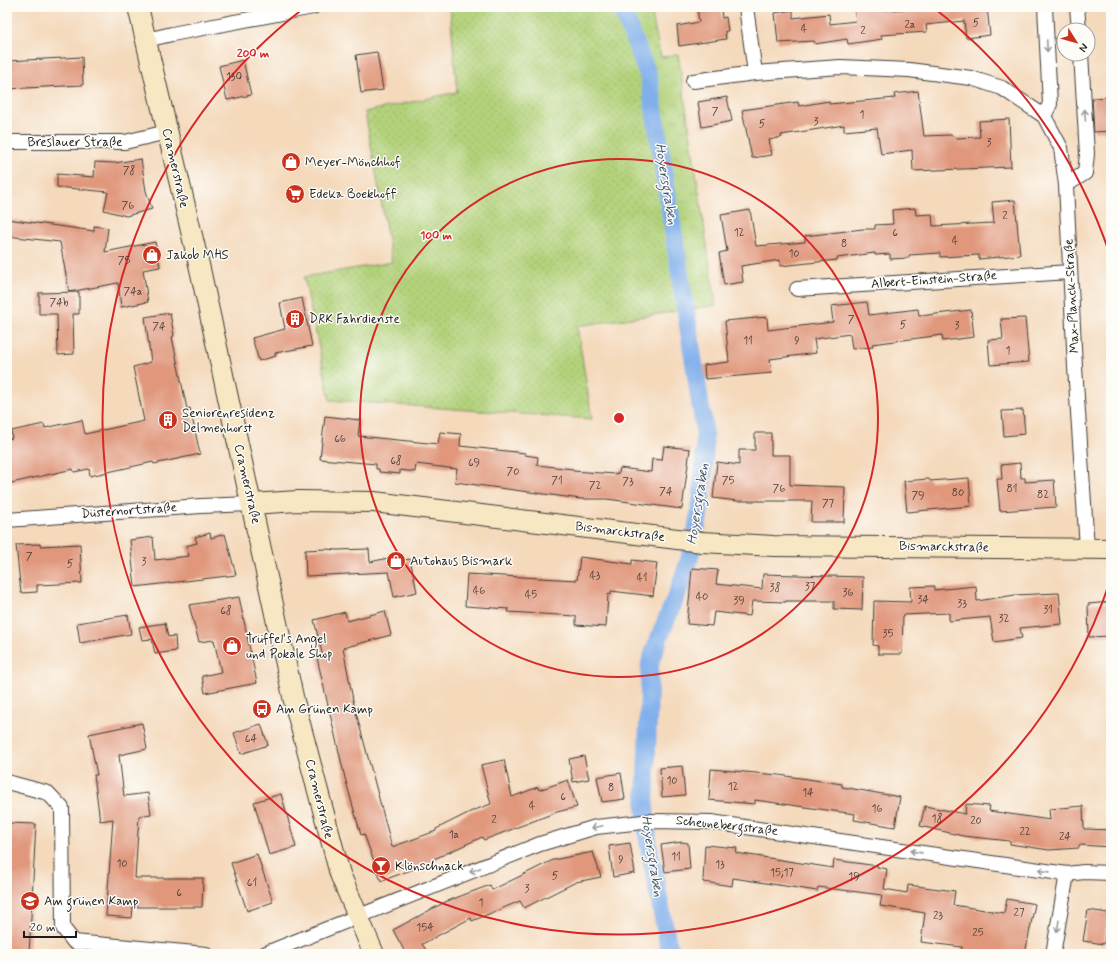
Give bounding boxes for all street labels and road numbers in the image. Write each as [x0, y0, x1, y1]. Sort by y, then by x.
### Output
street label: Cramerstraße [158, 126, 192, 210]
street label: Breslauer Straße [28, 134, 122, 151]
street label: Max-Planck-Straße [1061, 238, 1083, 354]
street label: Albert-Einstein-Straße [870, 267, 998, 293]
street label: Cramerstraße [230, 442, 264, 526]
street label: Düsternortstraße [81, 499, 177, 523]
street label: Bismarckstraße [574, 518, 666, 546]
street label: Bismarckstraße [899, 538, 989, 556]
street label: Cramerstraße [301, 757, 337, 841]
street label: Scheunebergstraße [675, 812, 779, 842]

